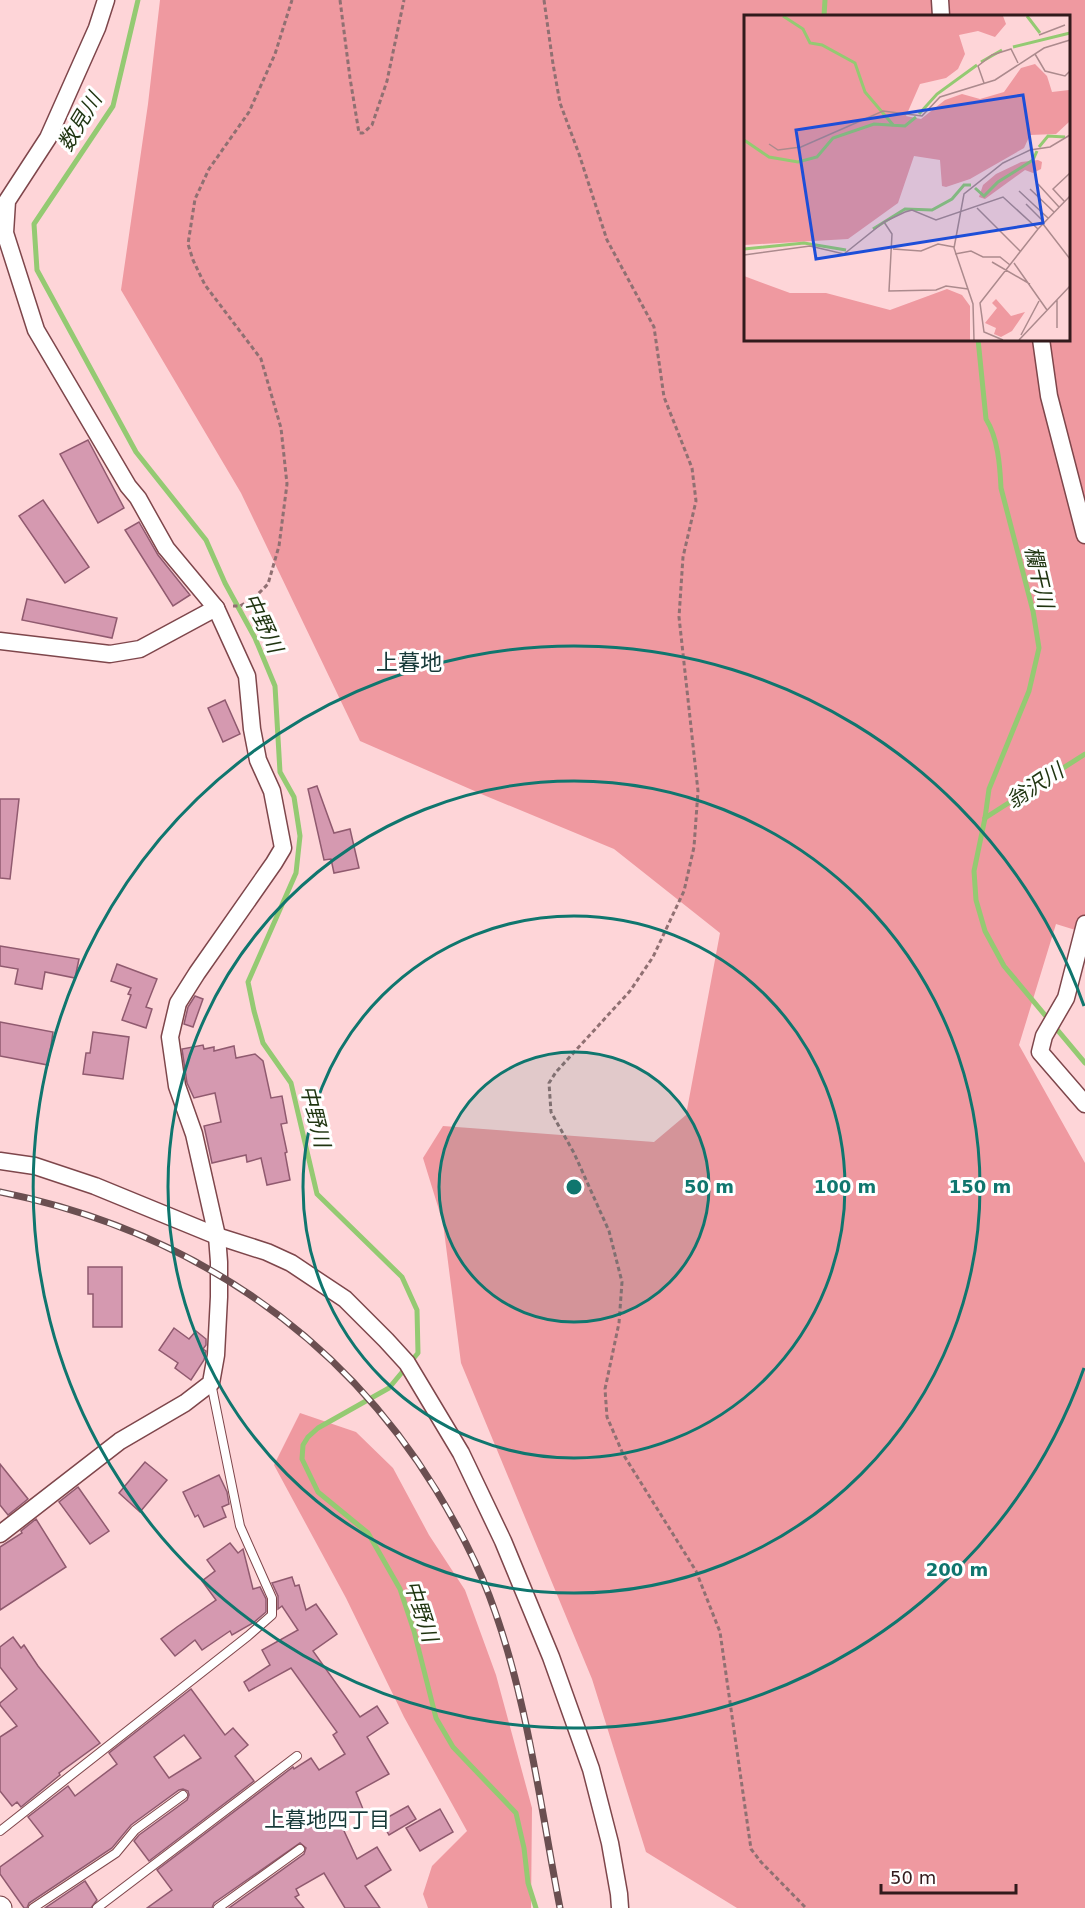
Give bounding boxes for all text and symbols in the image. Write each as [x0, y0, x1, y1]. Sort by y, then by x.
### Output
inset map [744, 15, 1070, 340]
water label: 数見川 [53, 87, 108, 155]
water label: 欄干川 [1020, 544, 1058, 612]
water label: 中野川 [239, 589, 288, 658]
district label: 上暮地 [376, 650, 442, 675]
water label: 翁沢川 [1002, 758, 1070, 813]
water label: 中野川 [296, 1083, 335, 1151]
text: 50 m [684, 1176, 734, 1197]
text: 100 m [814, 1176, 876, 1197]
text: 150 m [949, 1176, 1011, 1197]
centre of rings [564, 1177, 584, 1197]
text: 200 m [926, 1559, 988, 1580]
water label: 中野川 [400, 1577, 443, 1647]
district label: 上暮地四丁目 [264, 1808, 390, 1832]
scale bar [881, 1857, 1016, 1895]
text: 50 m [890, 1867, 936, 1888]

